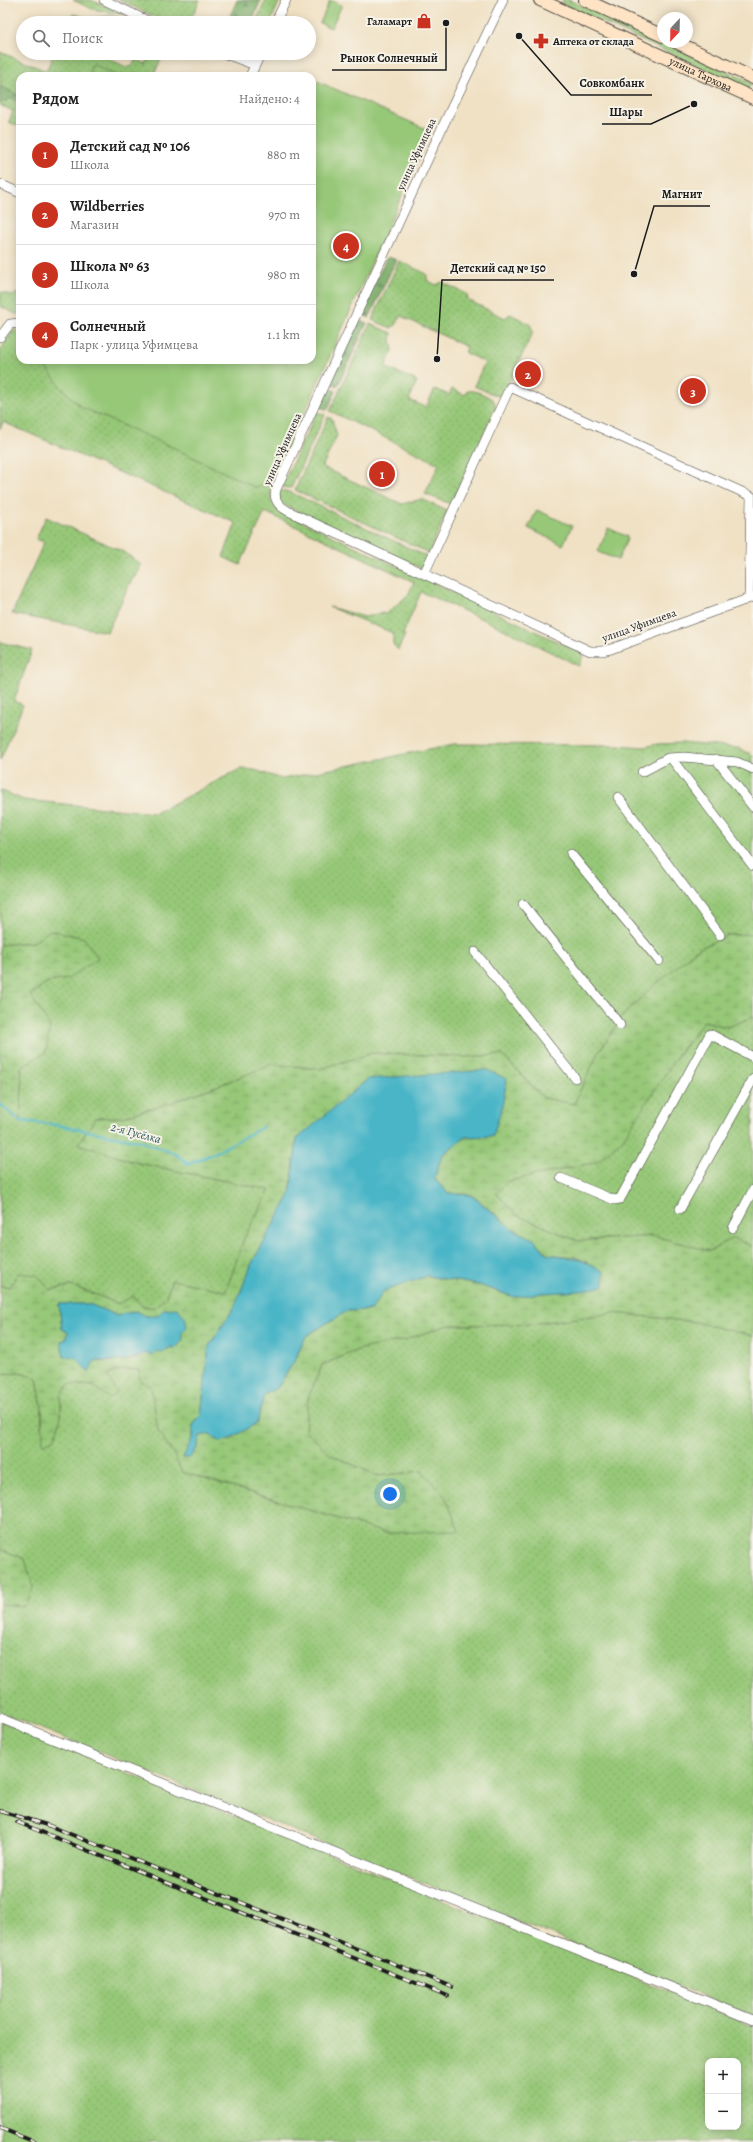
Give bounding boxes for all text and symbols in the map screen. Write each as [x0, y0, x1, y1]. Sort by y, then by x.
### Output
shop icon: Галамарт [415, 12, 433, 30]
north arrow [657, 12, 693, 48]
place label: Галамарт [367, 14, 412, 29]
search box [16, 16, 316, 60]
icon: search [30, 27, 52, 49]
text: Поиск [62, 28, 103, 48]
pharmacy icon: Аптека от склада [532, 32, 550, 50]
place label: Аптека от склада [552, 34, 635, 49]
callout: Рынок Солнечный [332, 46, 446, 70]
text: Рынок Солнечный [340, 50, 438, 66]
street label: улица Тархова [666, 53, 735, 96]
callout: Совкомбанк [571, 71, 652, 95]
text: Совкомбанк [579, 75, 645, 91]
text: Рядом [32, 87, 79, 110]
text: Найдено: 4 [239, 90, 300, 107]
callout: Шары [602, 100, 651, 124]
text: Шары [609, 104, 643, 120]
street label: улица Уфимцева [393, 115, 440, 194]
text: Детский сад № 106 [70, 136, 190, 156]
text: 1 [43, 146, 47, 163]
text: 880 m [267, 146, 300, 163]
text: Школа [70, 156, 109, 173]
callout: Магнит [654, 182, 710, 206]
text: Магнит [662, 186, 703, 202]
text: Wildberries [70, 196, 144, 216]
text: 2 [42, 206, 48, 223]
text: 970 m [268, 206, 300, 223]
text: Магазин [70, 216, 119, 233]
pin: 4 [333, 231, 359, 261]
text: Школа № 63 [70, 256, 150, 276]
callout: Детский сад № 150 [442, 256, 554, 280]
text: Детский сад № 150 [450, 260, 546, 276]
text: 3 [42, 266, 48, 283]
text: 980 m [267, 266, 300, 283]
text: Школа [70, 276, 109, 293]
text: Солнечный [70, 316, 146, 336]
text: 4 [42, 326, 48, 343]
text: 1.1 km [267, 326, 300, 343]
text: Парк · улица Уфимцева [70, 336, 198, 353]
pin: 2 [515, 359, 541, 389]
pin: 3 [680, 376, 706, 406]
street label: улица Уфимцева [259, 410, 305, 489]
pin: 1 [369, 459, 395, 489]
street label: улица Уфимцева [599, 605, 679, 646]
water label: 2-я Гусёлка [108, 1118, 163, 1147]
your location [380, 1484, 400, 1504]
map controls [705, 2058, 741, 2130]
button: + [705, 2058, 741, 2094]
button: − [705, 2094, 741, 2130]

